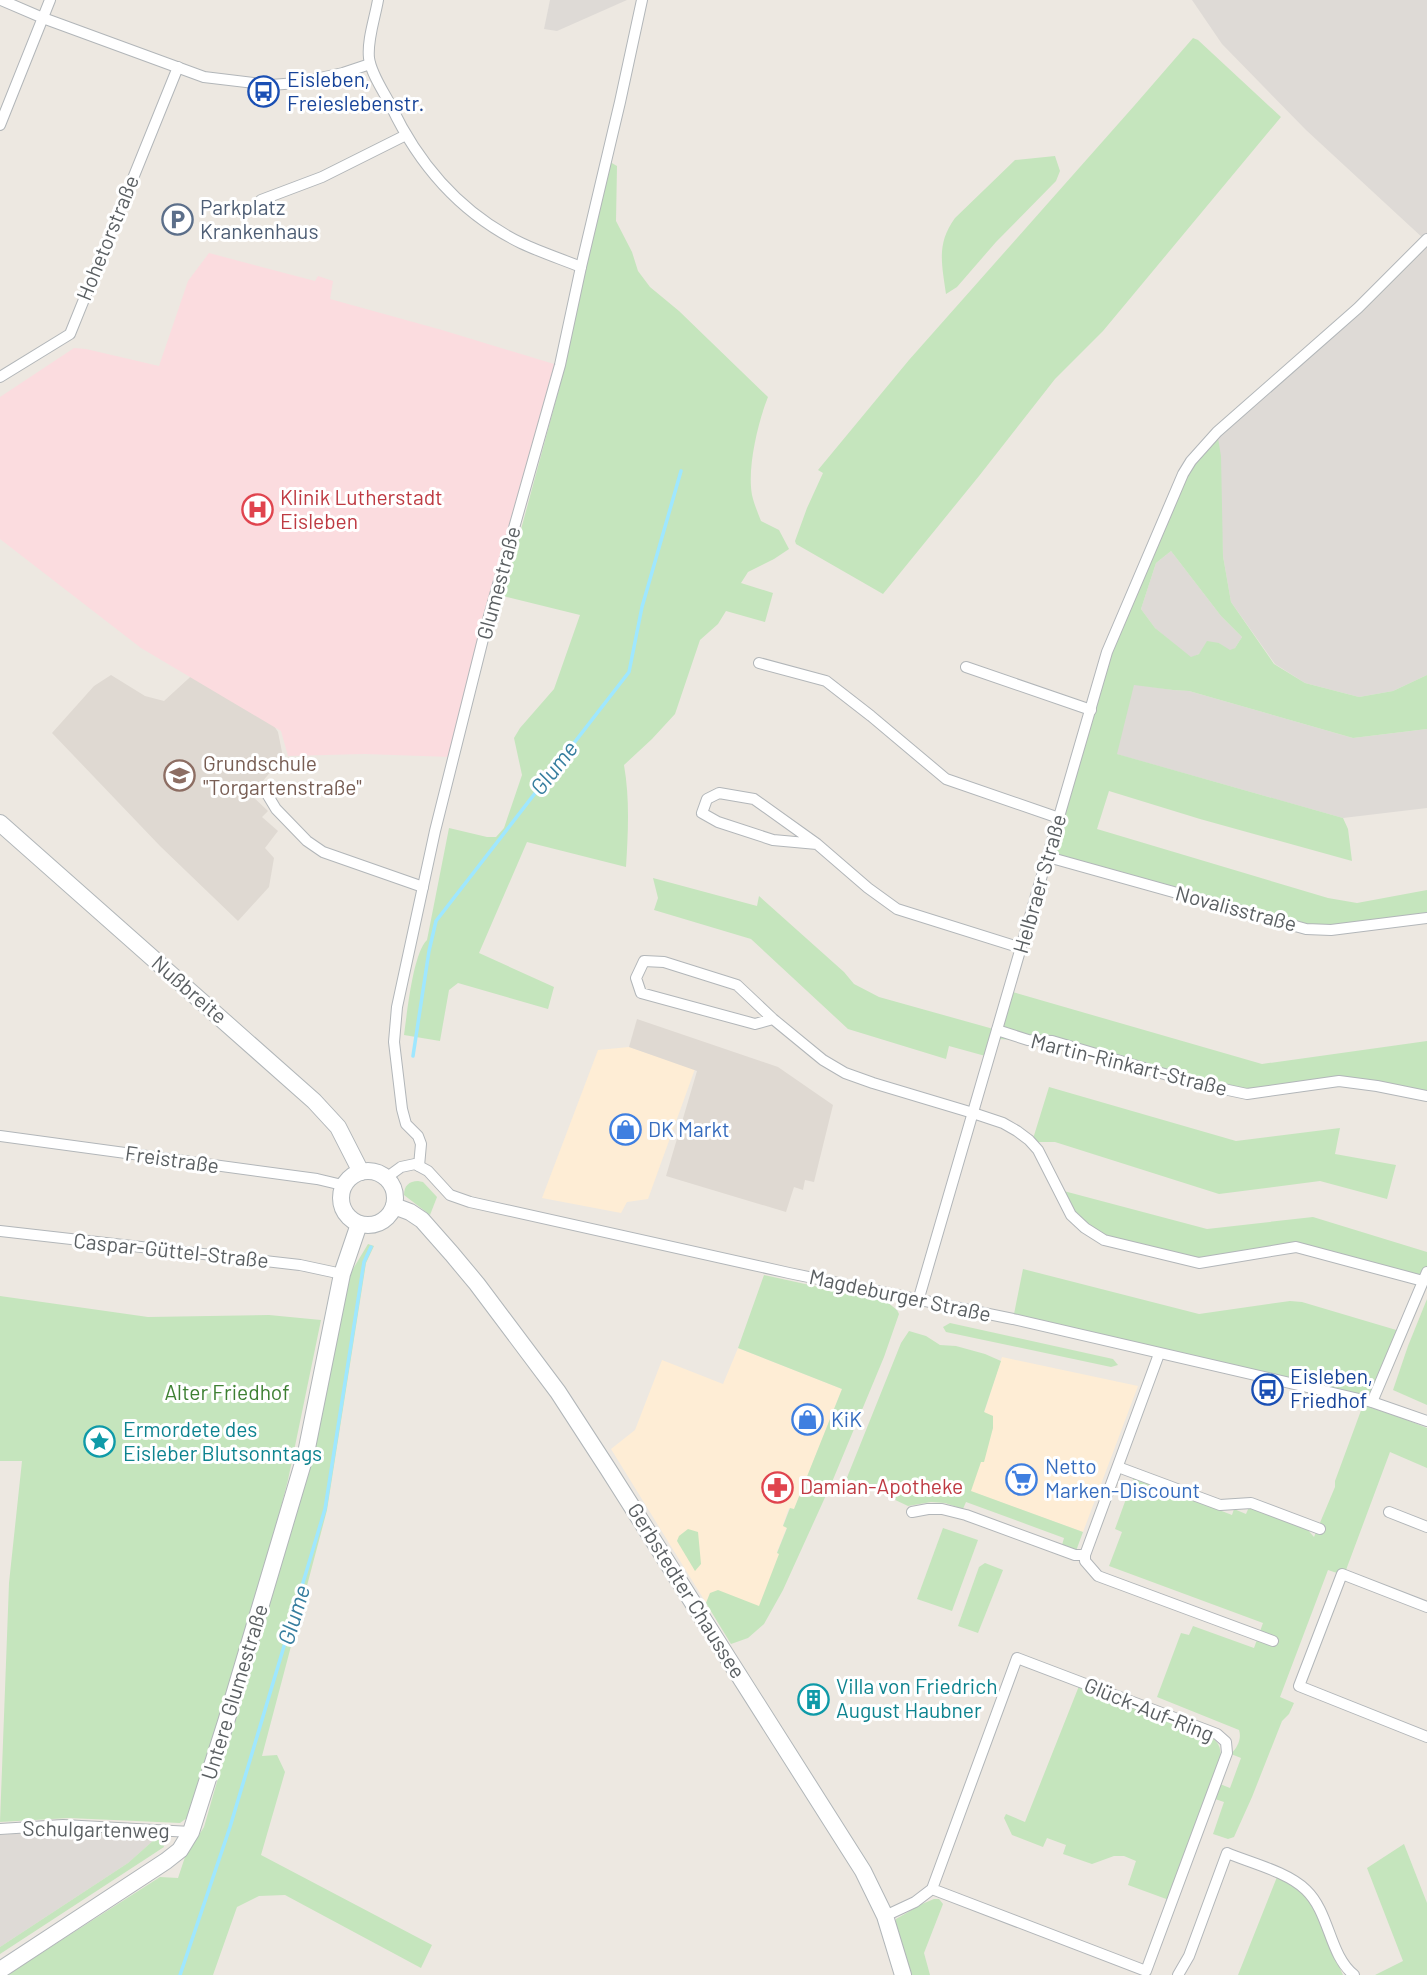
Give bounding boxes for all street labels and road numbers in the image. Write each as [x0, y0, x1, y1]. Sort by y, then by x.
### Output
street label: Hohetorstraße [70, 171, 143, 304]
street label: Glumestraße [470, 523, 525, 642]
street label: Helbraer Straße [1007, 811, 1070, 956]
street label: Novalisstraße [1173, 879, 1300, 936]
street label: Nußbreite [147, 950, 233, 1028]
street label: Martin-Rinkart-Straße [1029, 1027, 1230, 1100]
street label: Freistraße [124, 1140, 221, 1177]
street label: Caspar-Güttel-Straße [72, 1227, 270, 1272]
street label: Magdeburger Straße [807, 1263, 993, 1326]
street label: Gerbstedter Chaussee [623, 1498, 751, 1682]
street label: Untere Glumestraße [195, 1601, 272, 1782]
street label: Glück-Auf-Ring [1081, 1671, 1218, 1746]
street label: Schulgartenweg [22, 1815, 170, 1842]

